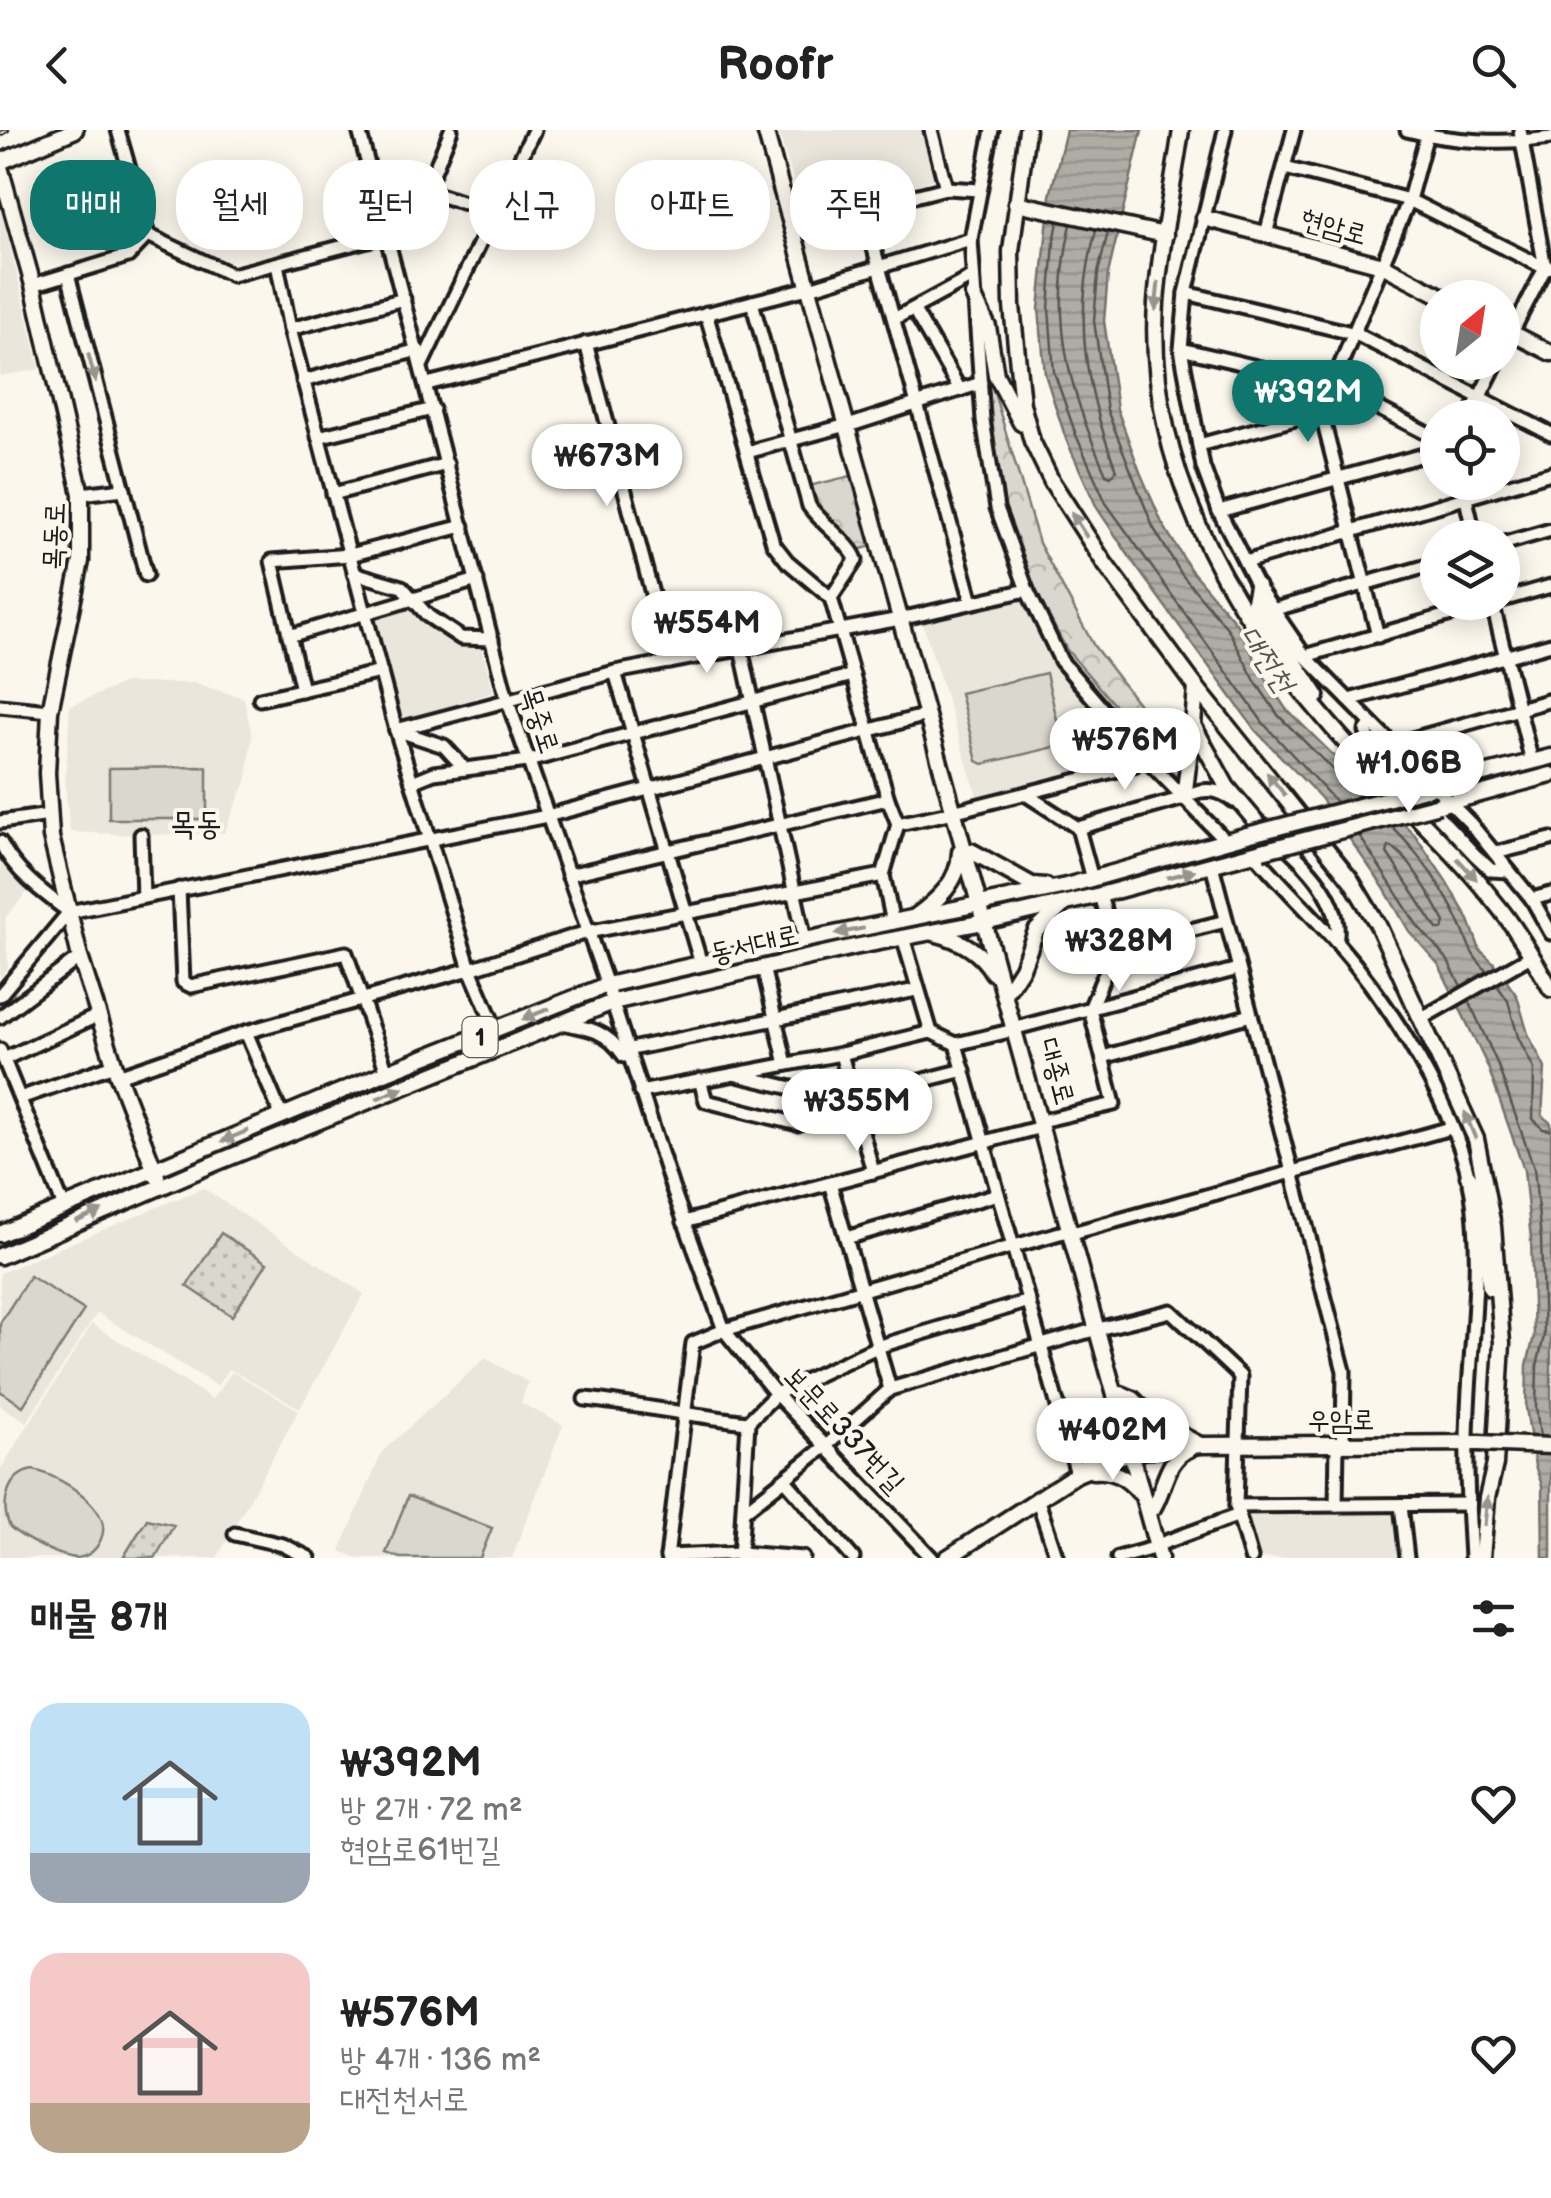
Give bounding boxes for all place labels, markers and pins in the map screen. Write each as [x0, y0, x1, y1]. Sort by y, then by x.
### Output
pin: ₩392M [1238, 360, 1378, 445]
pin: ₩673M [537, 424, 677, 509]
pin: ₩554M [637, 591, 777, 676]
pin: ₩576M [1055, 708, 1195, 793]
pin: ₩1.06B [1328, 731, 1490, 816]
pin: ₩328M [1049, 909, 1189, 994]
pin: ₩355M [787, 1069, 927, 1154]
pin: ₩402M [1043, 1398, 1183, 1483]

